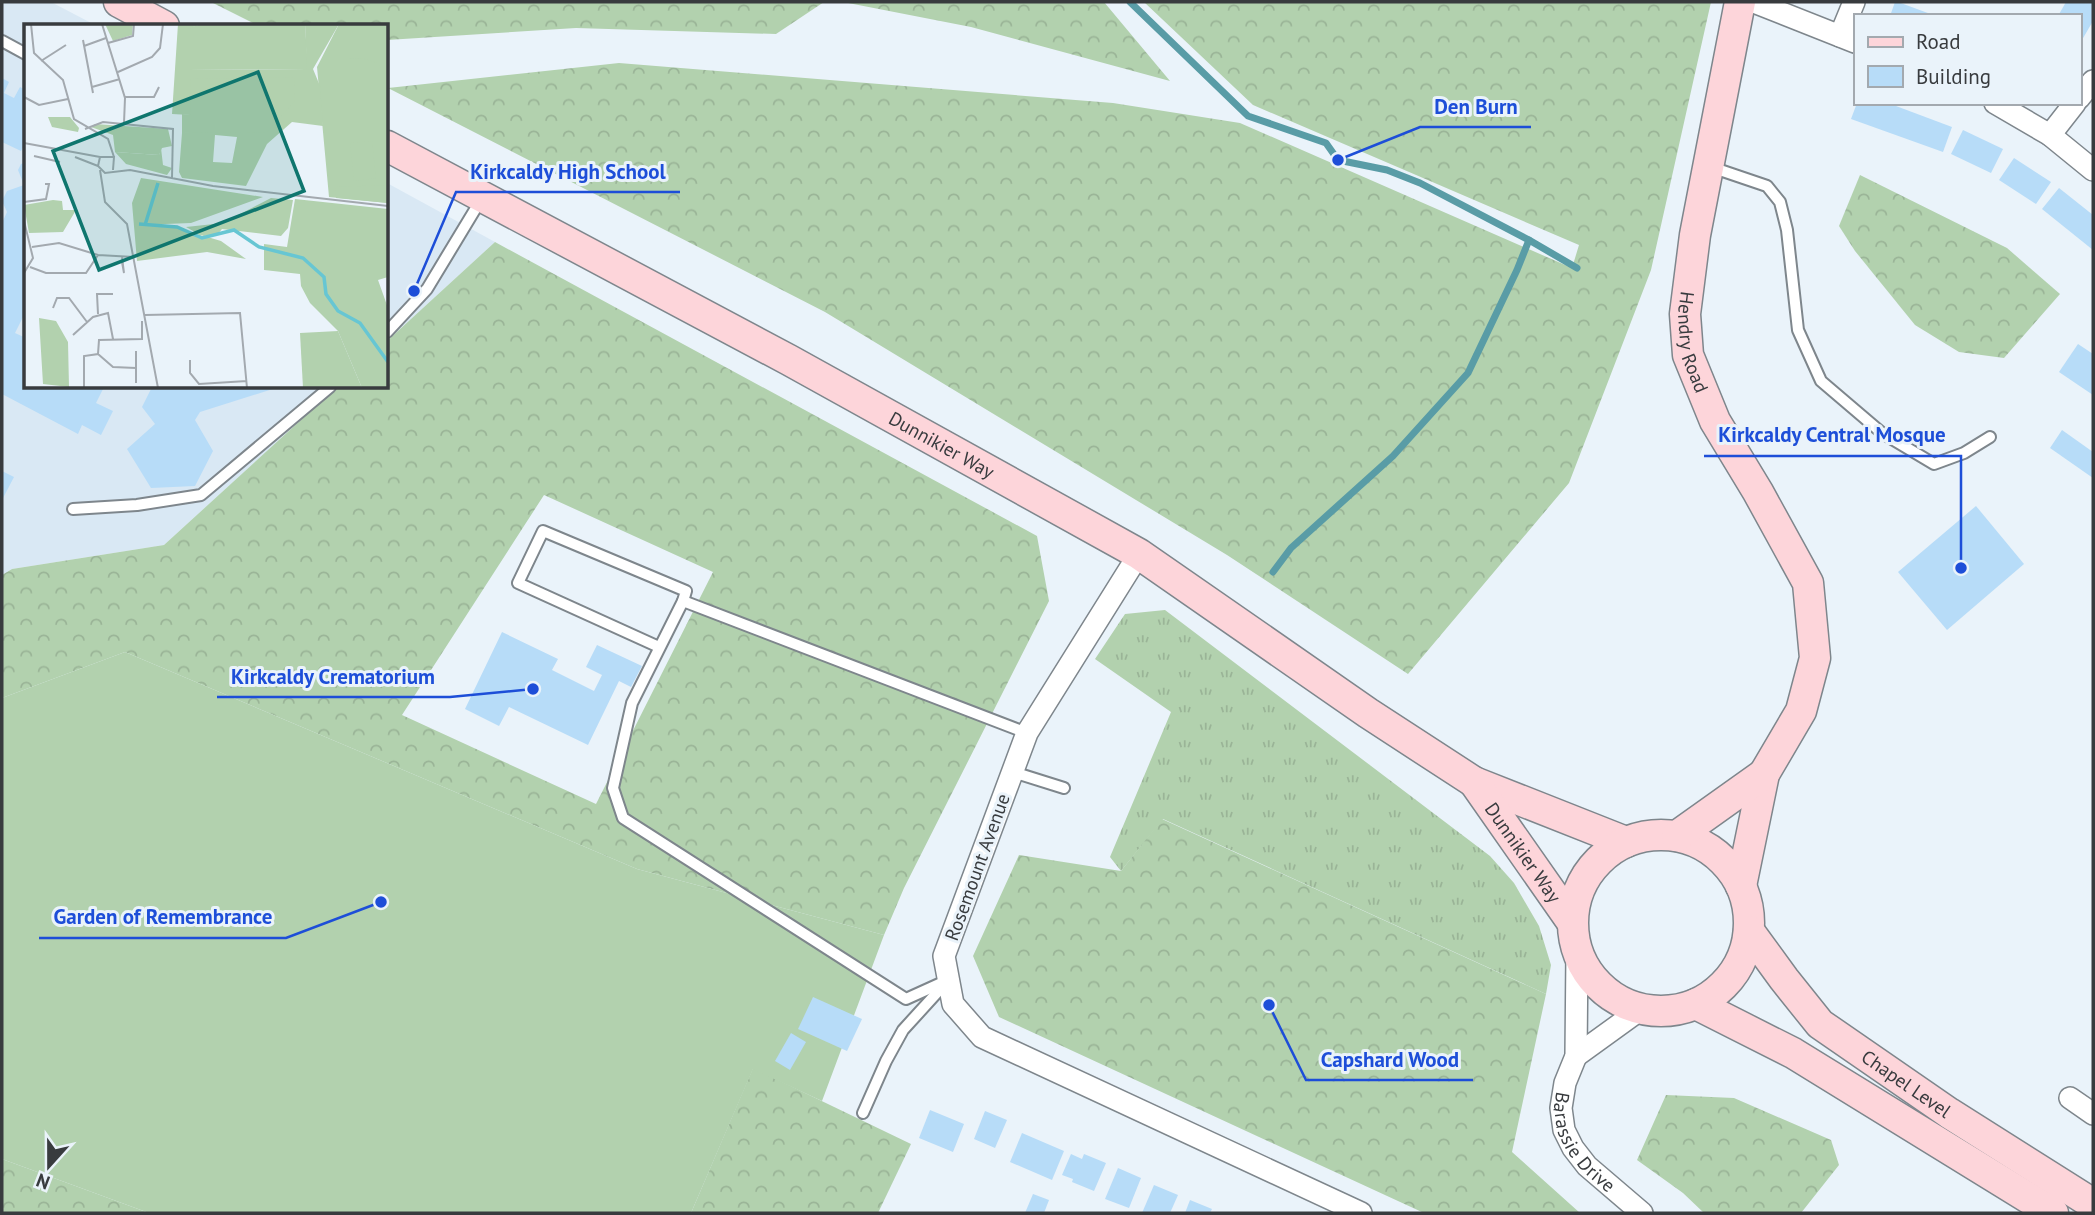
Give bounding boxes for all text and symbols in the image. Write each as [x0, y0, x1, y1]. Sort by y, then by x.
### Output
legend [1854, 14, 2081, 105]
inset map [24, 24, 388, 388]
text: Road [1916, 28, 1960, 55]
text: Building [1916, 63, 1991, 90]
callout: Den Burn [1420, 85, 1531, 127]
text: Den Burn [1434, 93, 1518, 120]
callout: Kirkcaldy High School [456, 150, 680, 192]
text: Kirkcaldy High School [470, 158, 667, 185]
street label: Hendry Road [1673, 290, 1714, 396]
street label: Dunnikier Way [885, 406, 999, 484]
callout: Kirkcaldy Central Mosque [1704, 414, 1961, 456]
text: Kirkcaldy Central Mosque [1718, 421, 1946, 448]
callout: Kirkcaldy Crematorium [217, 655, 450, 697]
text: Kirkcaldy Crematorium [231, 663, 435, 690]
street label: Rosemount Avenue [939, 790, 1015, 944]
street label: Dunnikier Way [1480, 798, 1567, 907]
callout: Garden of Remembrance [39, 896, 286, 938]
text: Garden of Remembrance [53, 903, 273, 930]
callout: Capshard Wood [1306, 1038, 1473, 1080]
street label: Chapel Level [1857, 1044, 1956, 1123]
text: Capshard Wood [1321, 1046, 1459, 1073]
street label: Barassie Drive [1548, 1090, 1621, 1197]
north arrow [14, 1131, 84, 1201]
text: N [33, 1168, 53, 1195]

